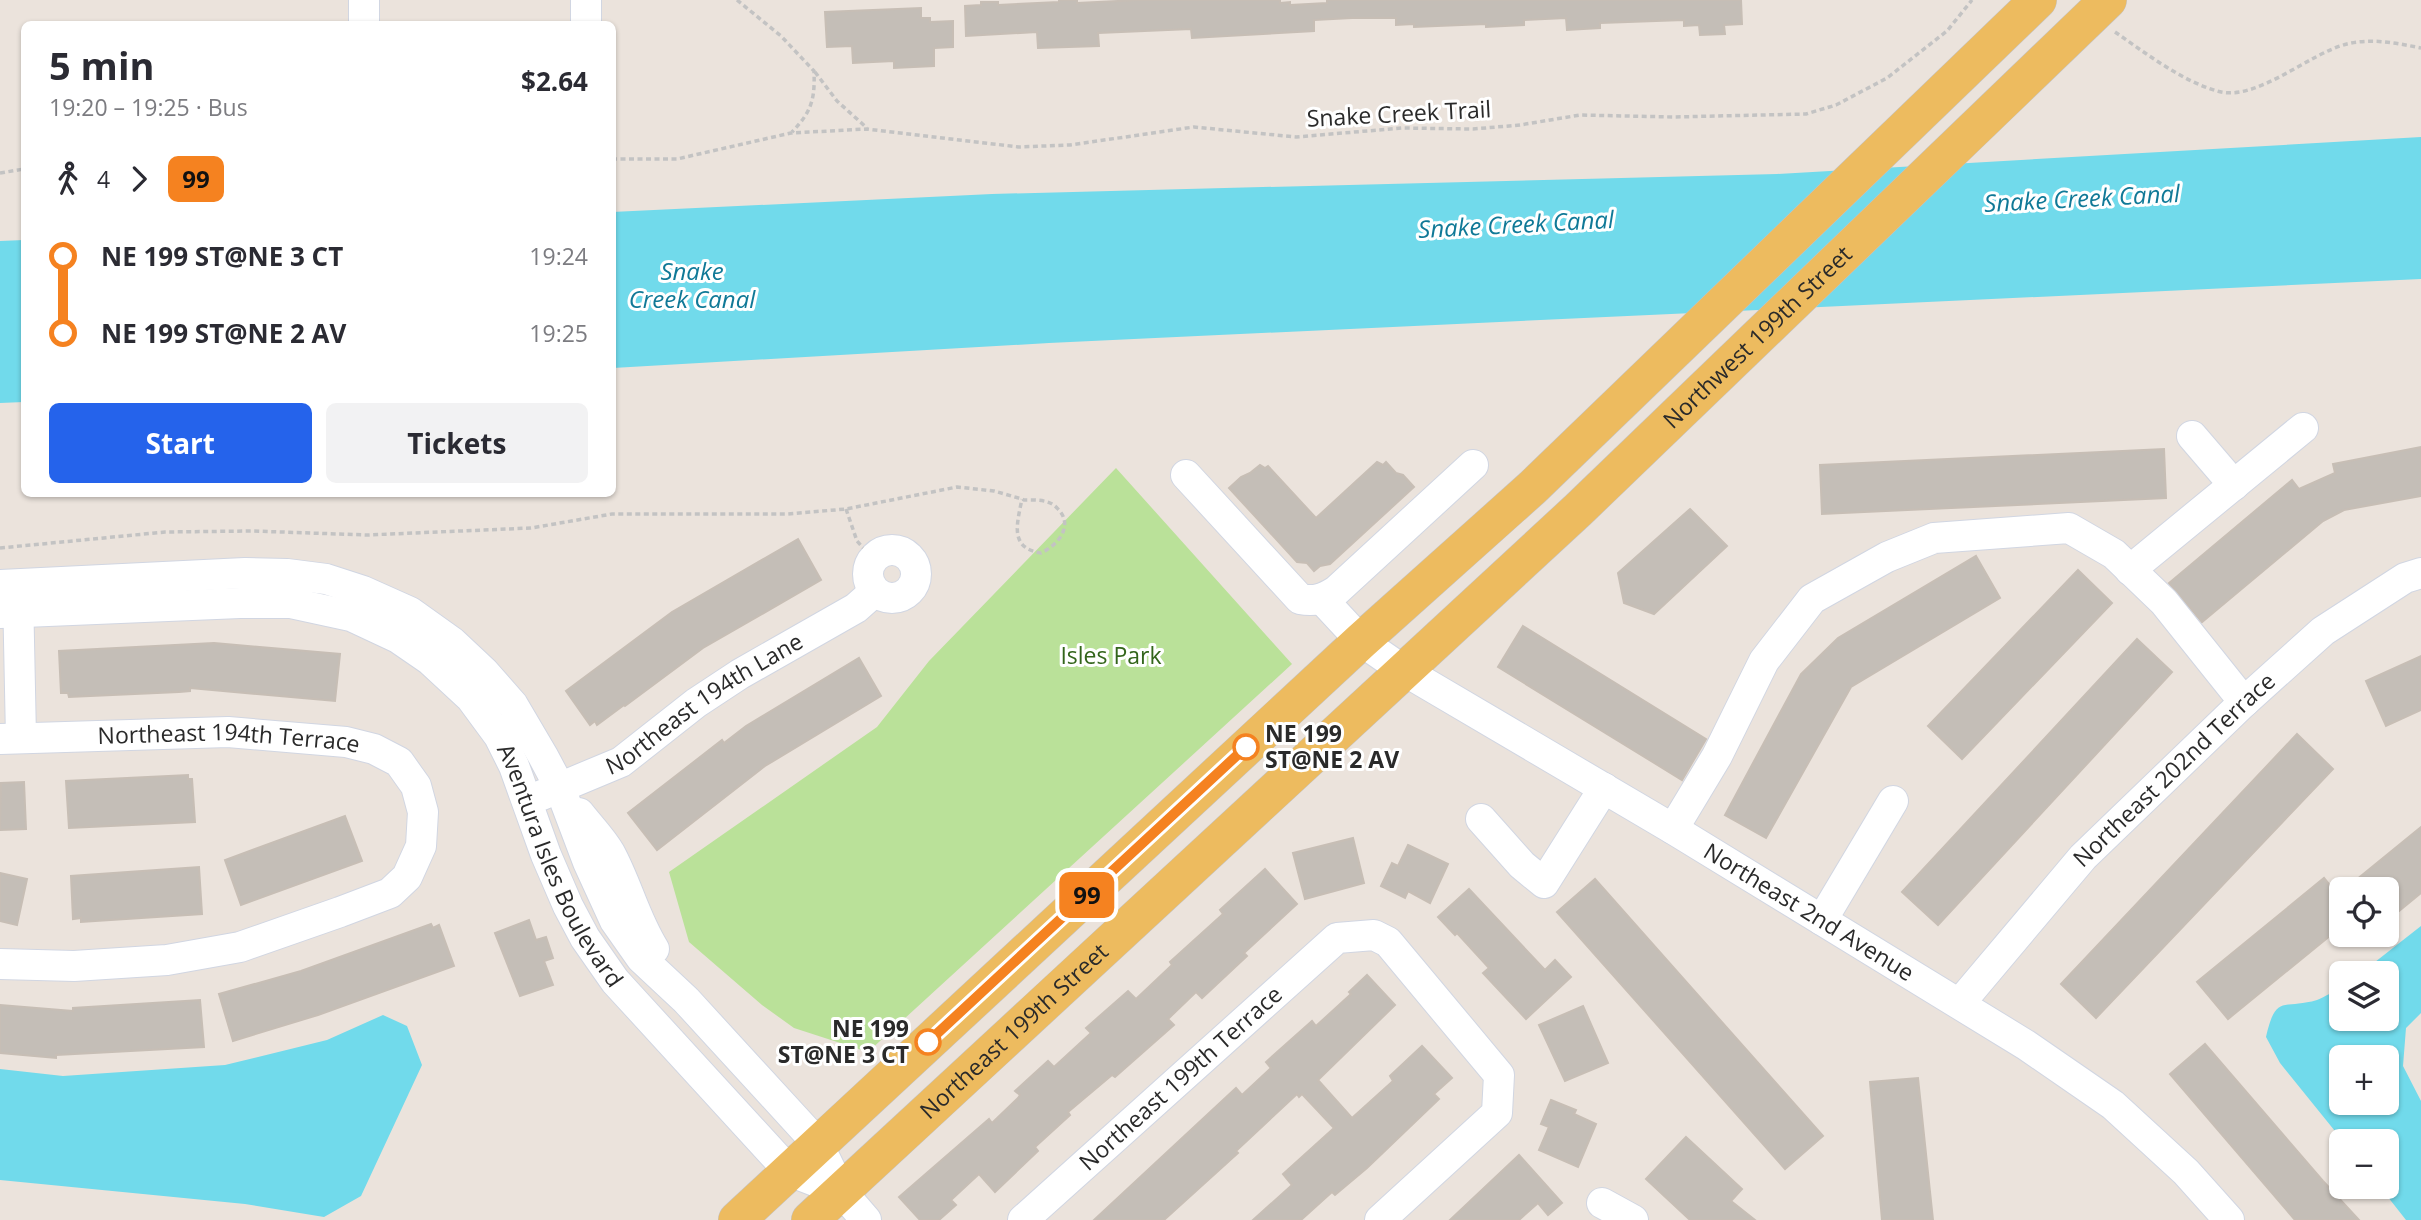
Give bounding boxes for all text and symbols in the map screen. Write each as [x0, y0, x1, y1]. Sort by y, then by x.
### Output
text: 5 min [49, 39, 154, 91]
text: $2.64 [521, 63, 588, 99]
text: 19:20 – 19:25 · Bus [49, 91, 248, 123]
street label: Snake Creek Trail [1306, 92, 1492, 134]
icon: walk [49, 160, 87, 198]
icon: forward [120, 160, 158, 198]
text: 99 [182, 162, 210, 195]
text: 4 [97, 163, 110, 195]
water label: Snake Creek Canal [1983, 176, 2182, 219]
water label: Snake Creek Canal [1417, 202, 1616, 245]
text: NE 199 ST@NE 3 CT [101, 238, 343, 274]
street label: Northwest 199th Street [1655, 238, 1858, 435]
text: 19:24 [529, 240, 588, 272]
water label: Snake Creek Canal [629, 254, 756, 315]
text: NE 199 ST@NE 2 AV [101, 315, 346, 351]
text: 19:25 [529, 317, 588, 349]
button: Start [49, 403, 312, 483]
button: Tickets [326, 403, 588, 483]
street label: Northeast 194th Lane [600, 625, 808, 782]
park label: Isles Park [1060, 639, 1162, 671]
street label: Northeast 202nd Terrace [2065, 665, 2281, 873]
street label: Northeast 194th Terrace [97, 715, 364, 760]
place label: NE 199 ST@NE 2 AV [1265, 717, 1399, 775]
marker: NE 199 ST@NE 2 AV [1233, 734, 1259, 760]
street label: Aventura Isles Boulevard [490, 738, 631, 993]
street label: Northeast 2nd Avenue [1698, 835, 1921, 988]
line badge: 99 [1056, 872, 1118, 918]
map controls [2329, 877, 2399, 1199]
button: locate [2329, 877, 2399, 947]
text: 99 [1073, 878, 1101, 911]
street label: Northeast 199th Street [912, 935, 1115, 1126]
button: layers [2329, 961, 2399, 1031]
street label: Northeast 199th Terrace [1072, 978, 1288, 1177]
place label: NE 199 ST@NE 3 CT [778, 1012, 909, 1070]
marker: NE 199 ST@NE 3 CT [915, 1029, 941, 1055]
button: + [2329, 1045, 2399, 1115]
button: − [2329, 1129, 2399, 1199]

